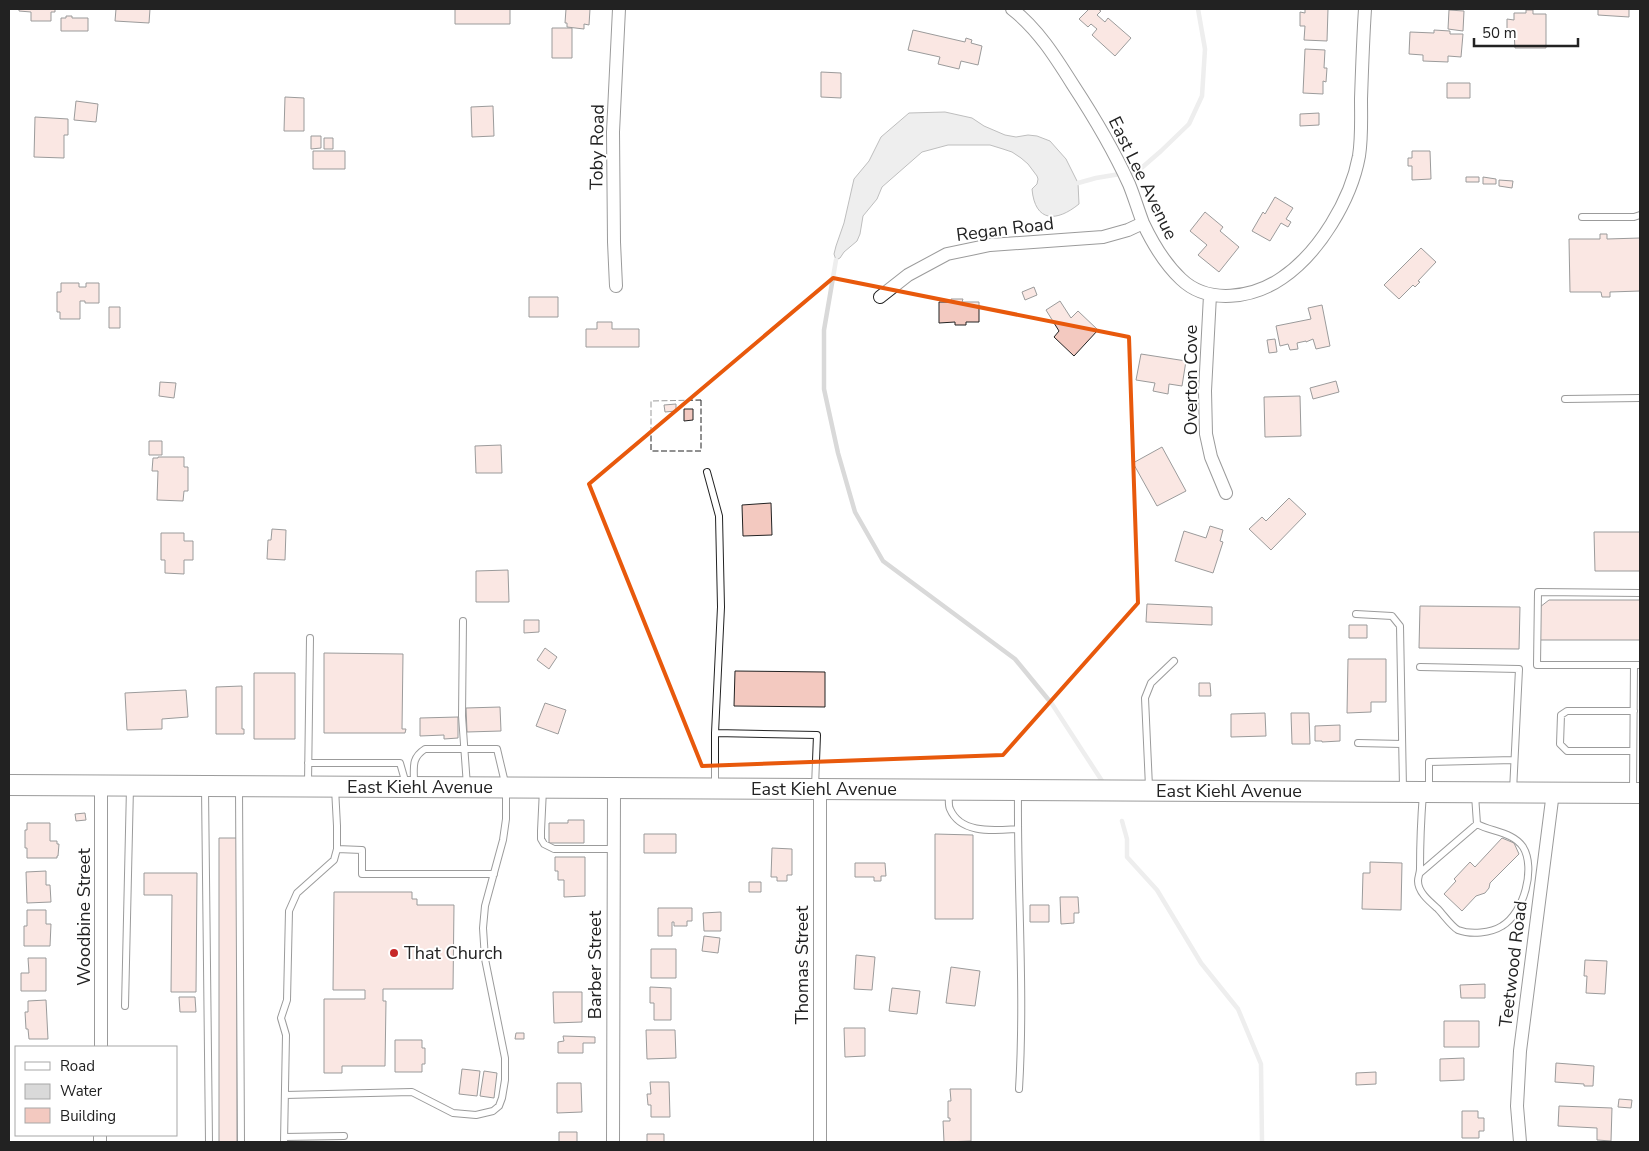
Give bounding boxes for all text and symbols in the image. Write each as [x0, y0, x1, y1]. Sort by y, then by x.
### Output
scale bar [1474, 15, 1578, 47]
text: 50 m [1482, 23, 1517, 43]
street label: Toby Road [584, 104, 610, 190]
street label: East Lee Avenue [1103, 112, 1183, 244]
street label: Regan Road [955, 211, 1055, 247]
street label: Overton Cove [1179, 325, 1203, 435]
street label: East Kiehl Avenue [347, 775, 493, 799]
street label: East Kiehl Avenue [751, 777, 897, 801]
street label: East Kiehl Avenue [1156, 779, 1302, 803]
street label: Woodbine Street [72, 848, 96, 986]
street label: Teetwood Road [1493, 899, 1533, 1029]
street label: Thomas Street [790, 905, 814, 1024]
street label: Barber Street [583, 910, 607, 1019]
place label: That Church [404, 941, 503, 965]
marker: That Church [388, 947, 400, 959]
legend [15, 1046, 178, 1136]
text: Road [60, 1056, 95, 1076]
text: Water [60, 1081, 103, 1101]
text: Building [60, 1106, 116, 1126]

